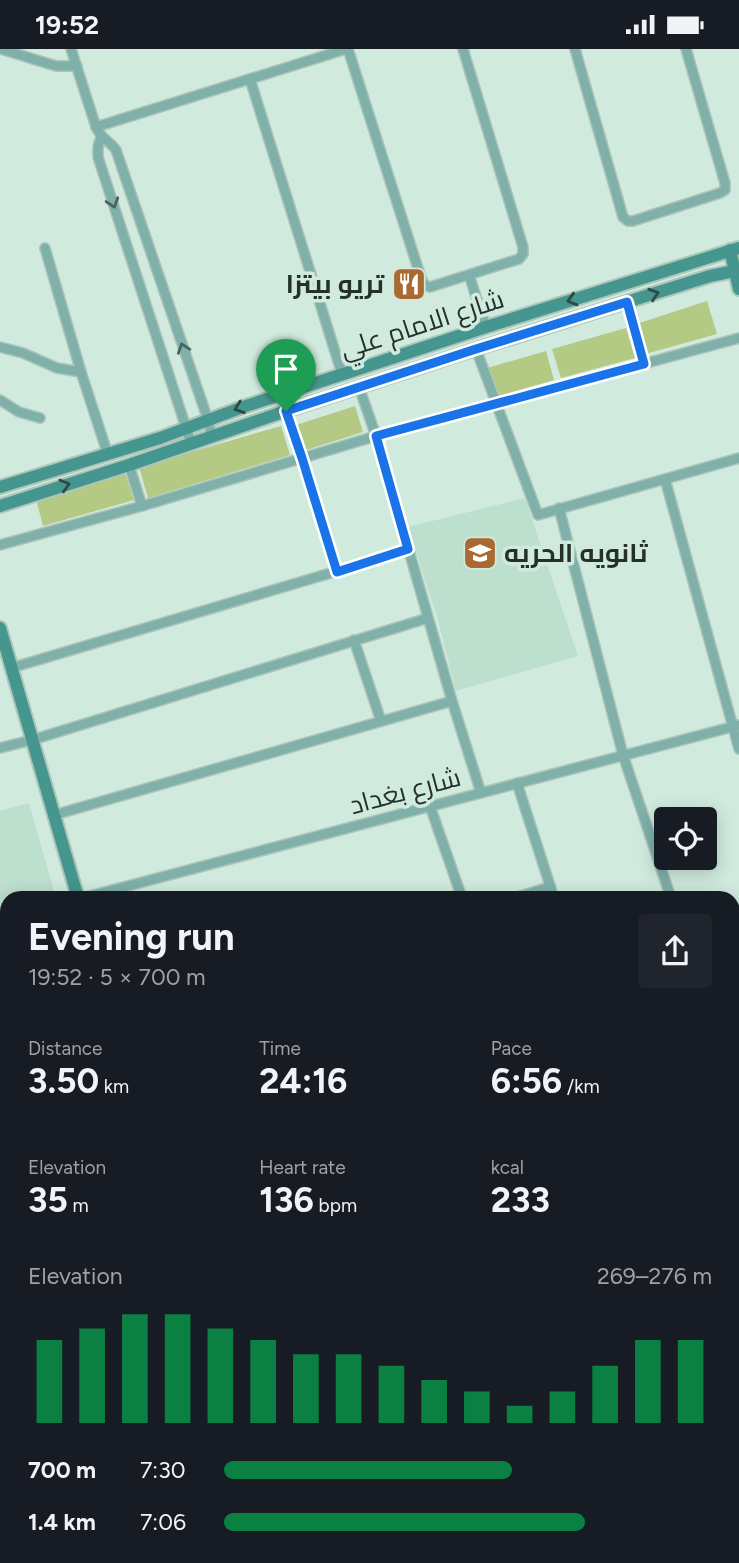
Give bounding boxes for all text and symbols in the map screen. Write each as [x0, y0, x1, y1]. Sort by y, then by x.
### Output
text: 19:52 [35, 9, 99, 41]
one-way arrow [105, 196, 119, 208]
restaurant icon: تريو بيتزا [390, 265, 428, 303]
place label: تريو بيتزا [286, 268, 385, 300]
street label: شارع الامام علي [336, 282, 509, 370]
one-way arrow [648, 287, 660, 302]
one-way arrow [566, 292, 578, 306]
pin [256, 339, 316, 411]
one-way arrow [177, 342, 191, 354]
icon: arrive [267, 350, 305, 388]
one-way arrow [233, 400, 245, 414]
one-way arrow [59, 479, 71, 494]
school or university icon: ثانويه الحريه [461, 534, 499, 572]
place label: ثانويه الحريه [504, 537, 648, 569]
street label: شارع بغداد [346, 761, 464, 822]
map controls [654, 807, 717, 870]
button: locate [654, 807, 717, 870]
text: Evening run [28, 914, 235, 960]
button: share [638, 914, 712, 988]
text: 19:52 · 5 × 700 m [28, 963, 206, 991]
text: Distance [28, 1037, 102, 1060]
text: Time [259, 1037, 301, 1060]
text: Pace [491, 1037, 532, 1060]
text: 3.50 [28, 1060, 99, 1102]
text: 24:16 [259, 1060, 347, 1102]
text: 6:56 [491, 1060, 562, 1102]
text: km [99, 1075, 129, 1098]
text: /km [562, 1075, 600, 1098]
text: Elevation [28, 1156, 106, 1179]
text: Heart rate [259, 1156, 346, 1179]
text: kcal [491, 1156, 524, 1179]
text: 35 [28, 1179, 68, 1221]
text: 136 [259, 1179, 314, 1221]
text: 233 [491, 1179, 550, 1221]
text: m [68, 1194, 89, 1217]
text: bpm [314, 1194, 357, 1217]
text: Elevation [28, 1262, 123, 1290]
text: 269–276 m [597, 1262, 712, 1290]
text: 700 m [28, 1456, 96, 1484]
text: 7:30 [140, 1456, 185, 1484]
text: 1.4 km [28, 1508, 96, 1536]
text: 7:06 [140, 1508, 186, 1536]

